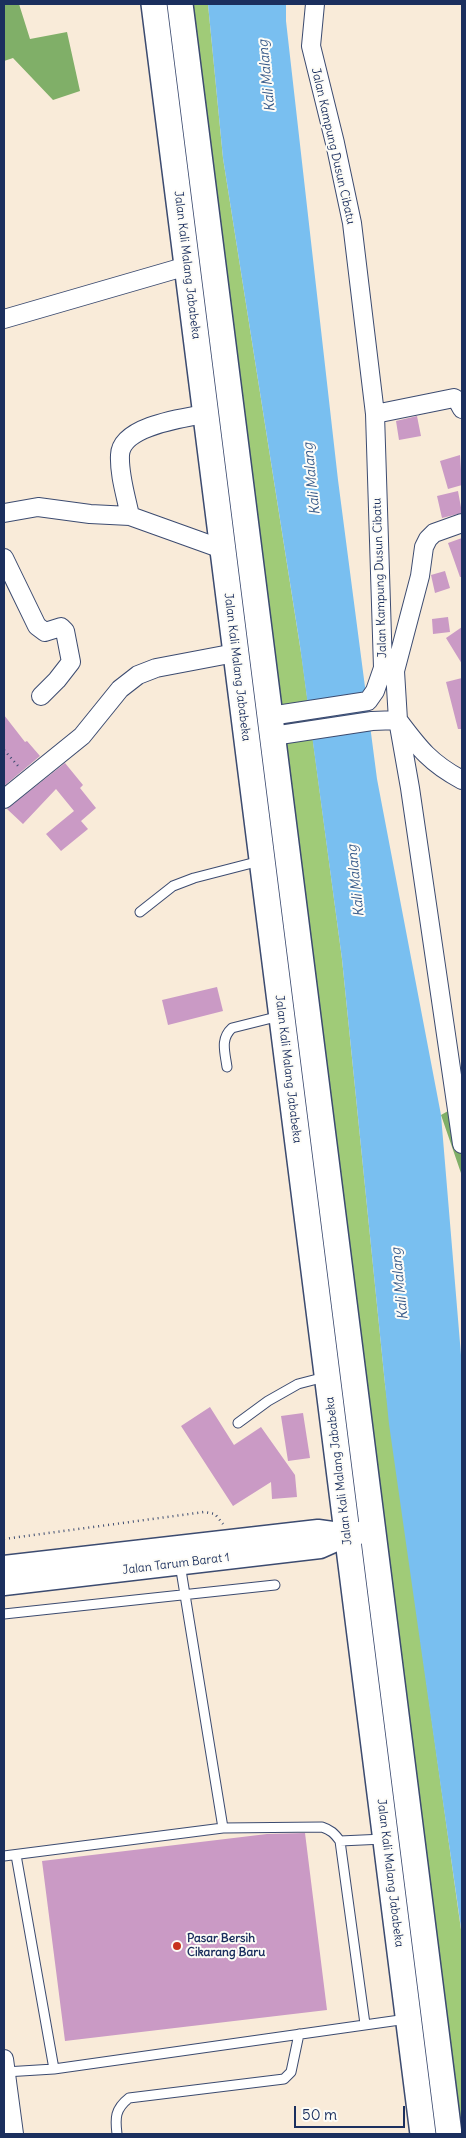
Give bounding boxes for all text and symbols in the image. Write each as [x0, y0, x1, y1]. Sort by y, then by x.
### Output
water label: Kali Malang [255, 39, 279, 113]
street label: Jalan Kampung Dusun Cibatu [308, 66, 358, 226]
street label: Jalan Kali Malang Jababeka [171, 190, 203, 340]
water label: Kali Malang [300, 442, 324, 516]
street label: Jalan Kampung Dusun Cibatu [370, 498, 390, 658]
street label: Jalan Kali Malang Jababeka [221, 592, 253, 742]
water label: Kali Malang [344, 844, 368, 918]
street label: Jalan Kali Malang Jababeka [272, 994, 304, 1144]
water label: Kali Malang [388, 1247, 412, 1321]
street label: Jalan Kali Malang Jababeka [323, 1396, 355, 1546]
street label: Jalan Tarum Barat 1 [122, 1550, 230, 1578]
street label: Jalan Kali Malang Jababeka [374, 1798, 406, 1948]
place label: Pasar Bersih Cikarang Baru [187, 1932, 265, 1960]
marker: Pasar Bersih Cikarang Baru [171, 1940, 183, 1952]
scale bar [296, 2096, 407, 2128]
text: 50 m [302, 2105, 337, 2124]

